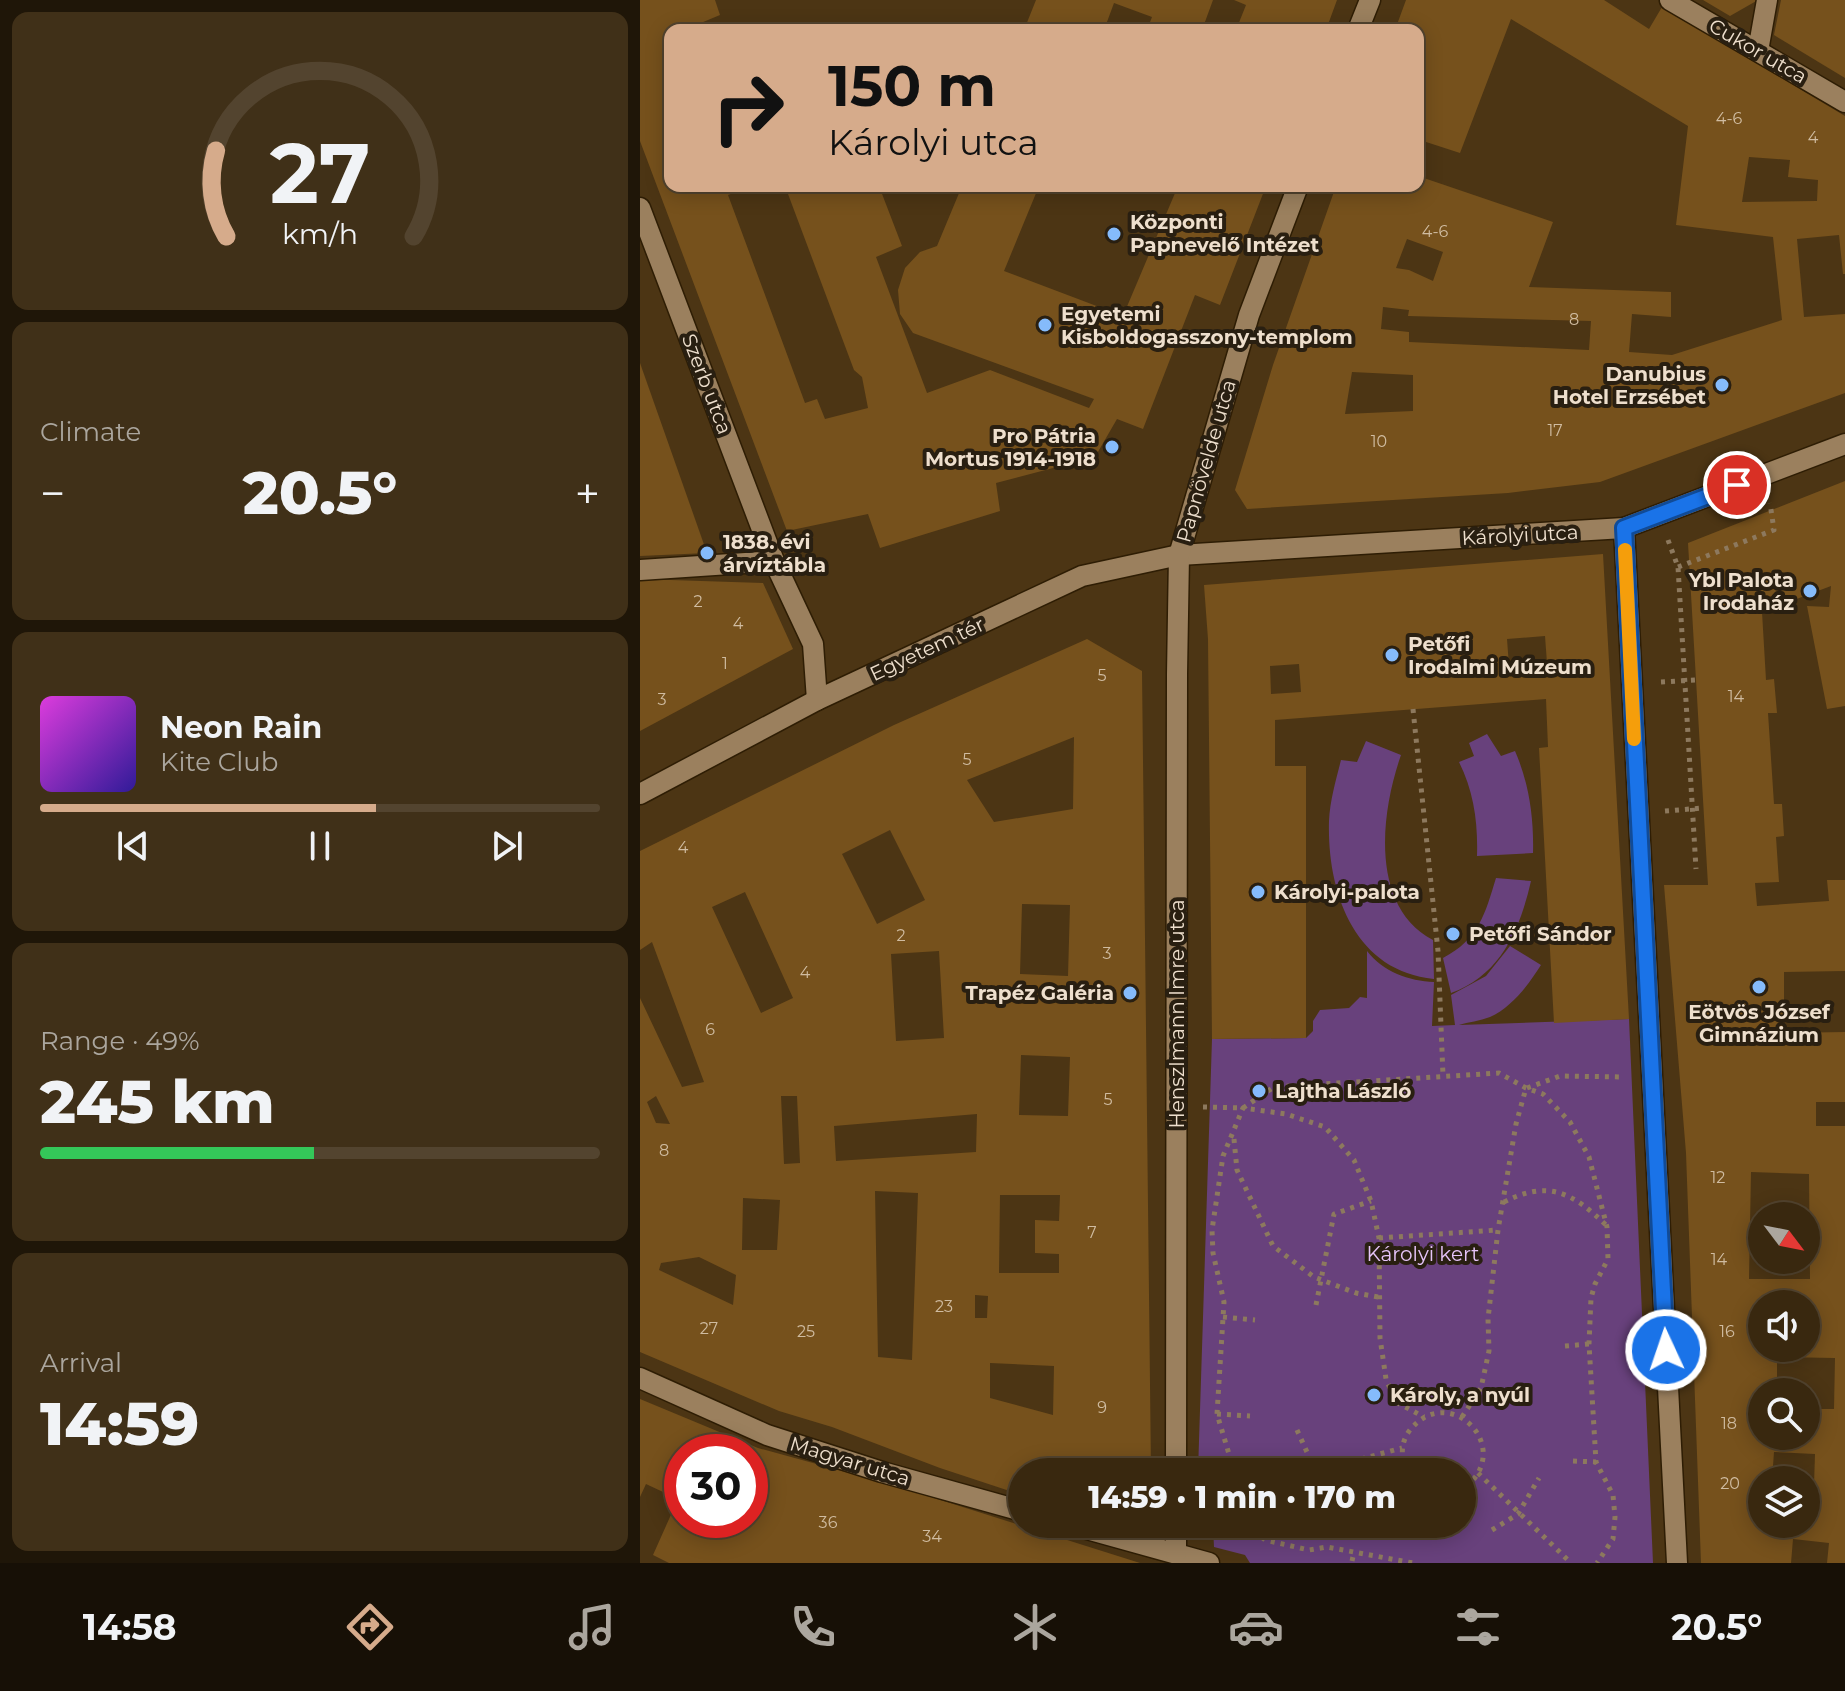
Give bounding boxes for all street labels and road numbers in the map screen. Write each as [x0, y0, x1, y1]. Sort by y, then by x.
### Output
street label: Cukor utca [1705, 13, 1811, 89]
street label: Szerb utca [677, 331, 737, 437]
street label: Papnövelde utca [1171, 377, 1241, 545]
street label: Károlyi utca [1461, 520, 1579, 550]
street label: Egyetem tér [866, 612, 988, 686]
street label: Henszlmann Imre utca [1165, 899, 1189, 1129]
street label: Magyar utca [787, 1431, 913, 1491]

